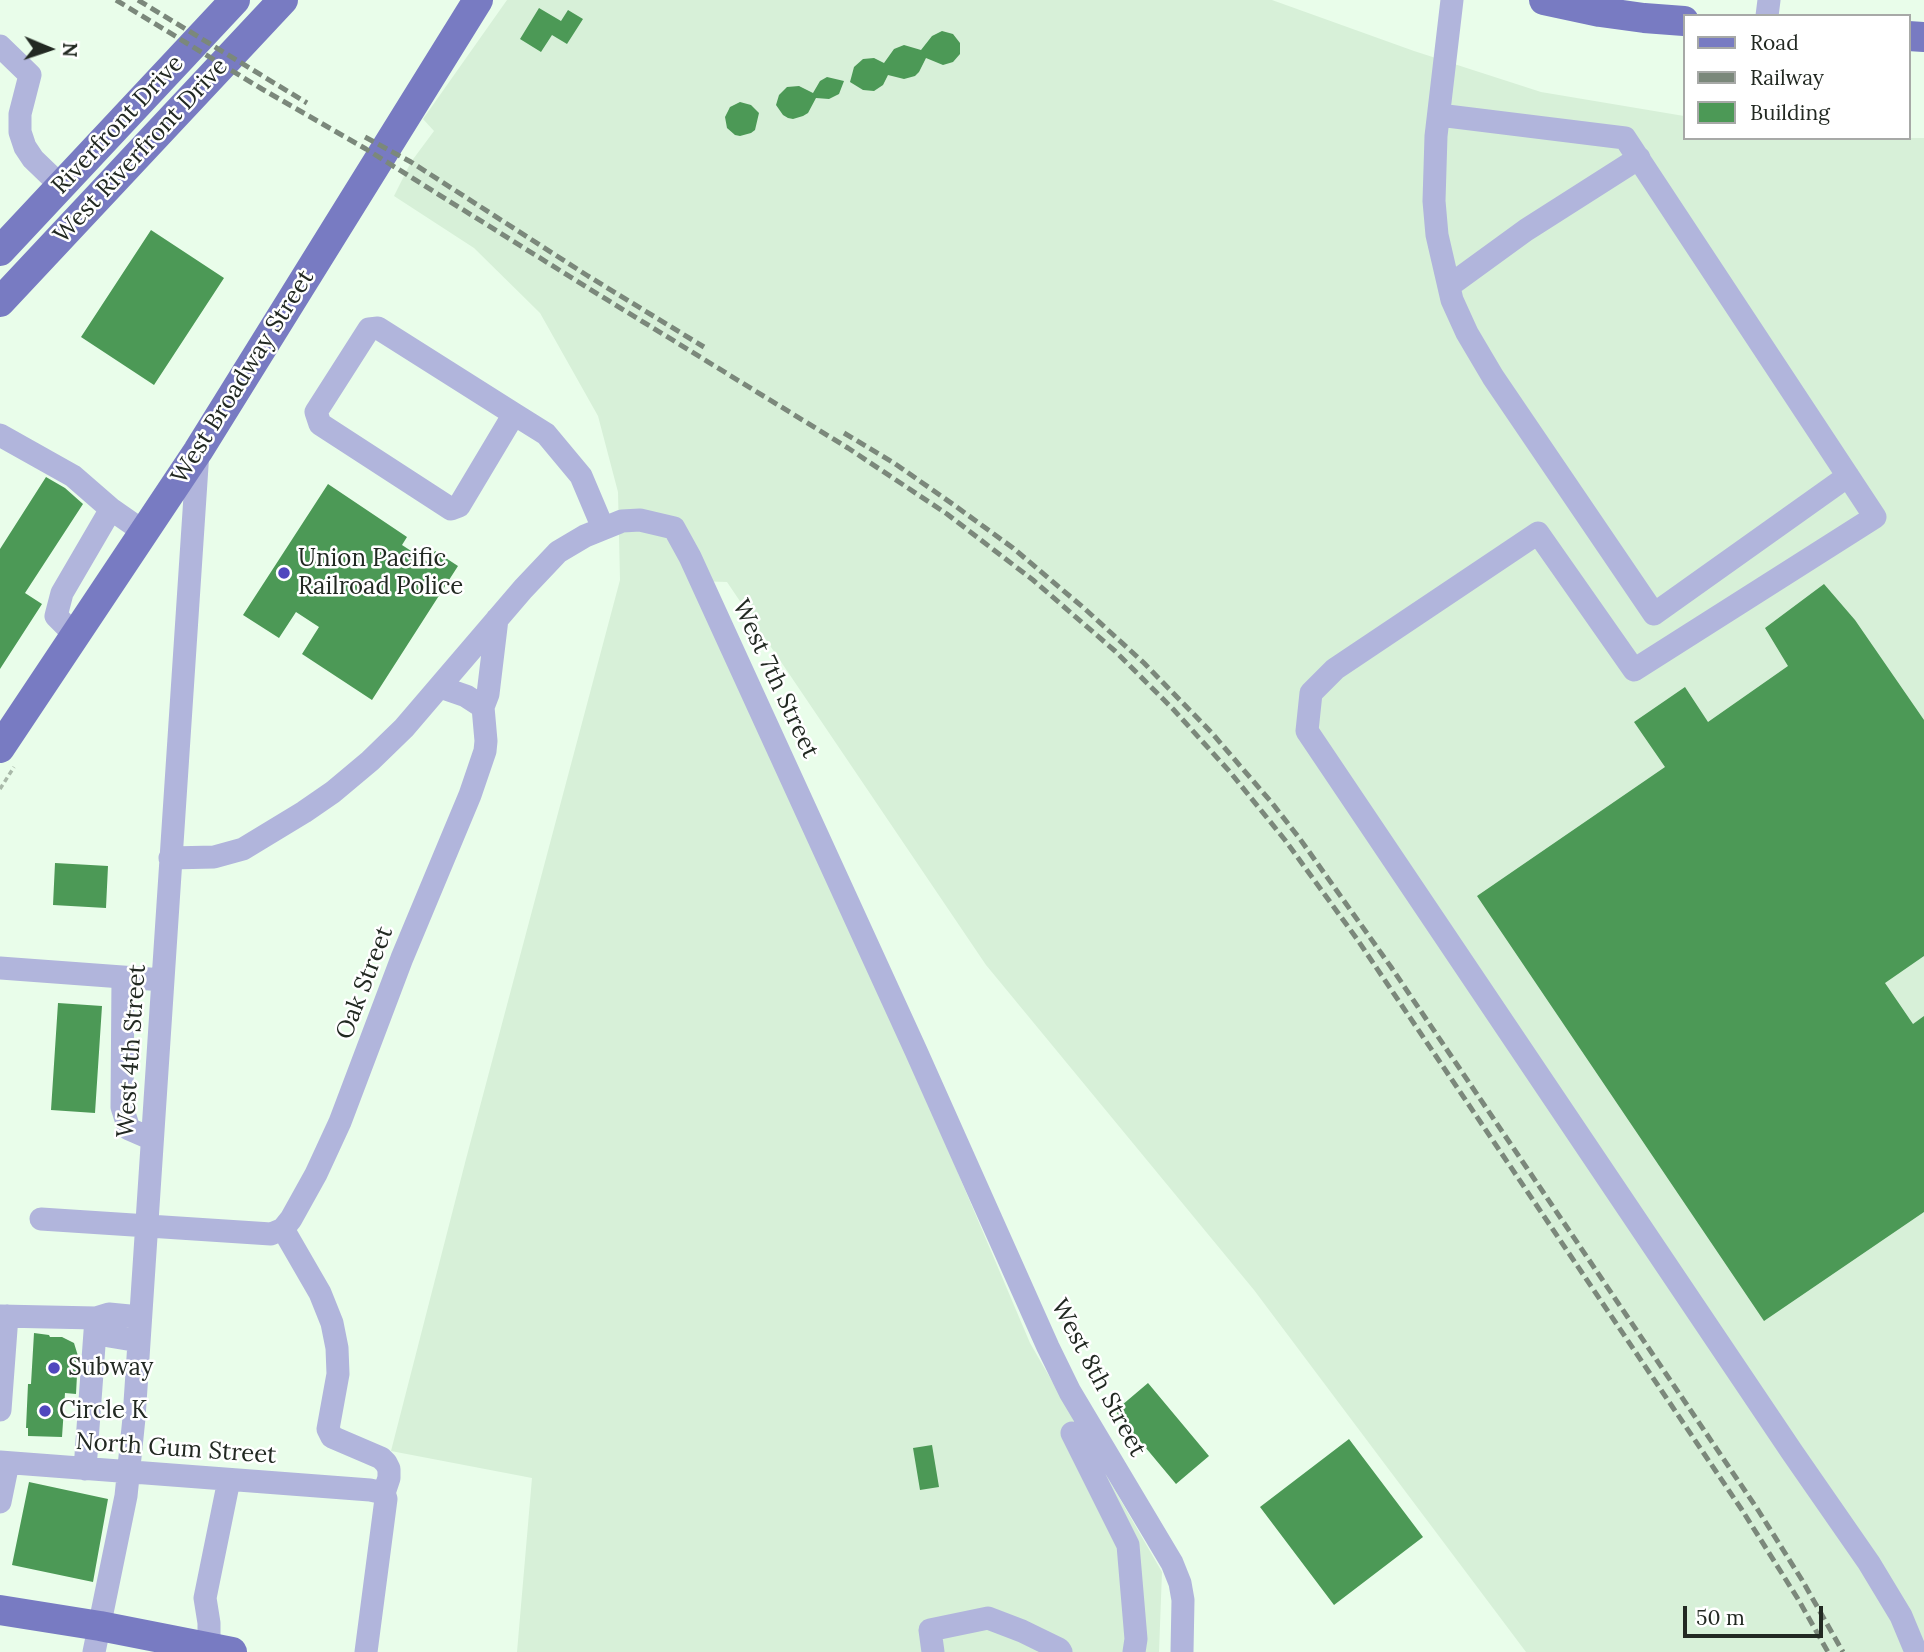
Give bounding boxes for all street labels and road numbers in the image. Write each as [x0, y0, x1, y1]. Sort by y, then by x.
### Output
street label: Riverfront Drive [46, 50, 190, 200]
street label: West Riverfront Drive [48, 53, 234, 249]
street label: West Broadway Street [165, 265, 321, 489]
street label: West 7th Street [726, 595, 824, 763]
street label: Oak Street [330, 922, 400, 1044]
street label: West 4th Street [112, 963, 152, 1139]
street label: West 8th Street [1044, 1294, 1152, 1462]
street label: North Gum Street [75, 1428, 277, 1470]

